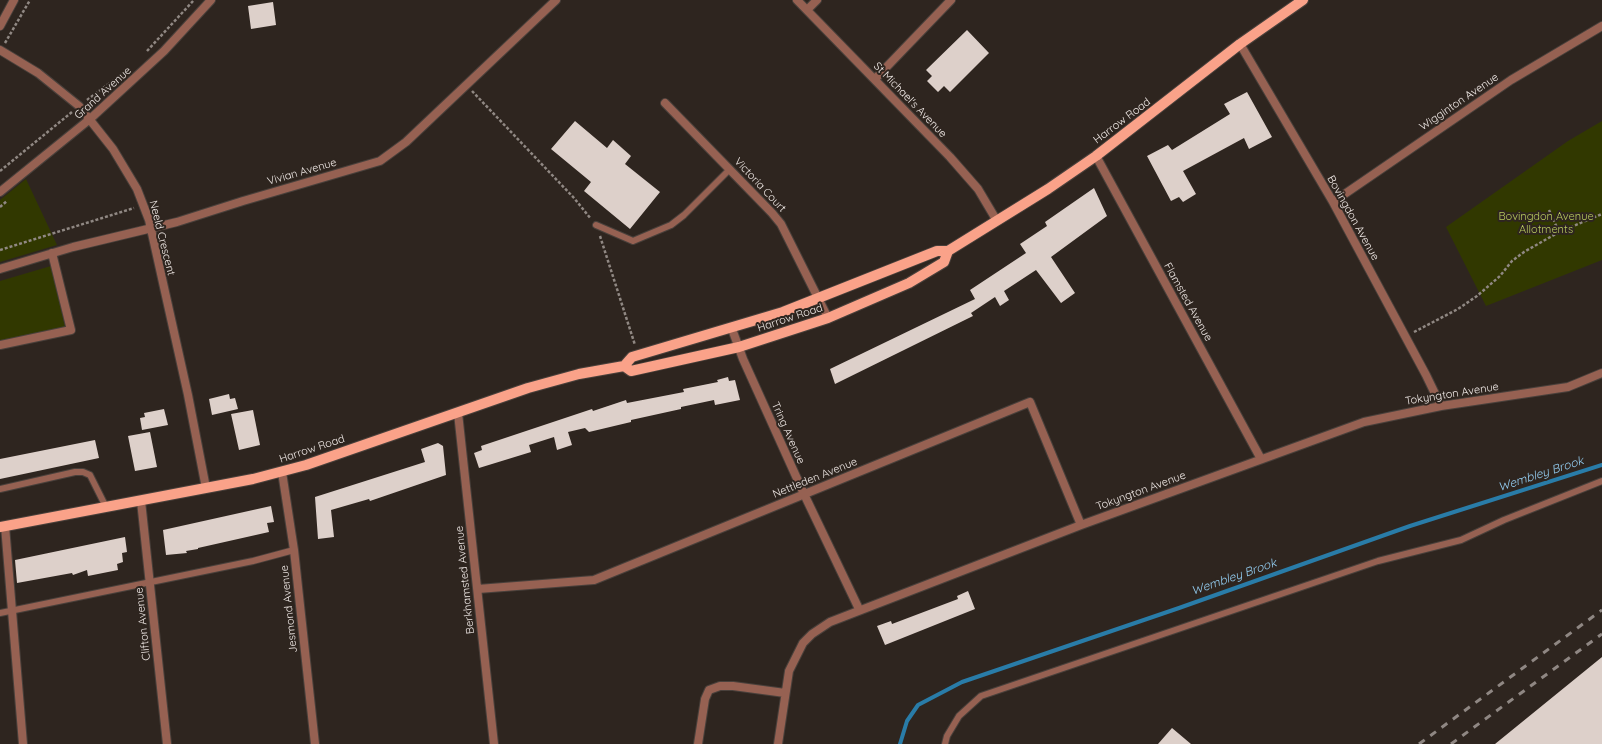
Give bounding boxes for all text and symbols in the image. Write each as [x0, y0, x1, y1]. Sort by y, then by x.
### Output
street label: St Michael's Avenue [871, 60, 949, 140]
street label: Grand Avenue [72, 64, 134, 122]
street label: Wigginton Avenue [1417, 71, 1501, 133]
street label: Harrow Road [1091, 95, 1153, 147]
street label: Victoria Court [731, 155, 789, 215]
street label: Vivian Avenue [266, 156, 338, 188]
street label: Bovingdon Avenue [1324, 173, 1382, 263]
street label: Neeld Crescent [146, 199, 178, 277]
park label: Bovingdon Avenue Allotments [1498, 210, 1594, 236]
street label: Flamsted Avenue [1161, 260, 1215, 344]
street label: Harrow Road [756, 301, 824, 335]
street label: Tokyngton Avenue [1404, 380, 1500, 408]
street label: Tring Avenue [768, 400, 808, 466]
street label: Harrow Road [278, 432, 346, 466]
water label: Wembley Brook [1496, 453, 1586, 495]
street label: Nettleden Avenue [771, 455, 859, 501]
street label: Tokyngton Avenue [1094, 469, 1188, 513]
street label: Berkhamsted Avenue [453, 525, 477, 635]
water label: Wembley Brook [1190, 556, 1278, 598]
street label: Jesmond Avenue [278, 565, 300, 653]
street label: Clifton Avenue [133, 587, 153, 661]

